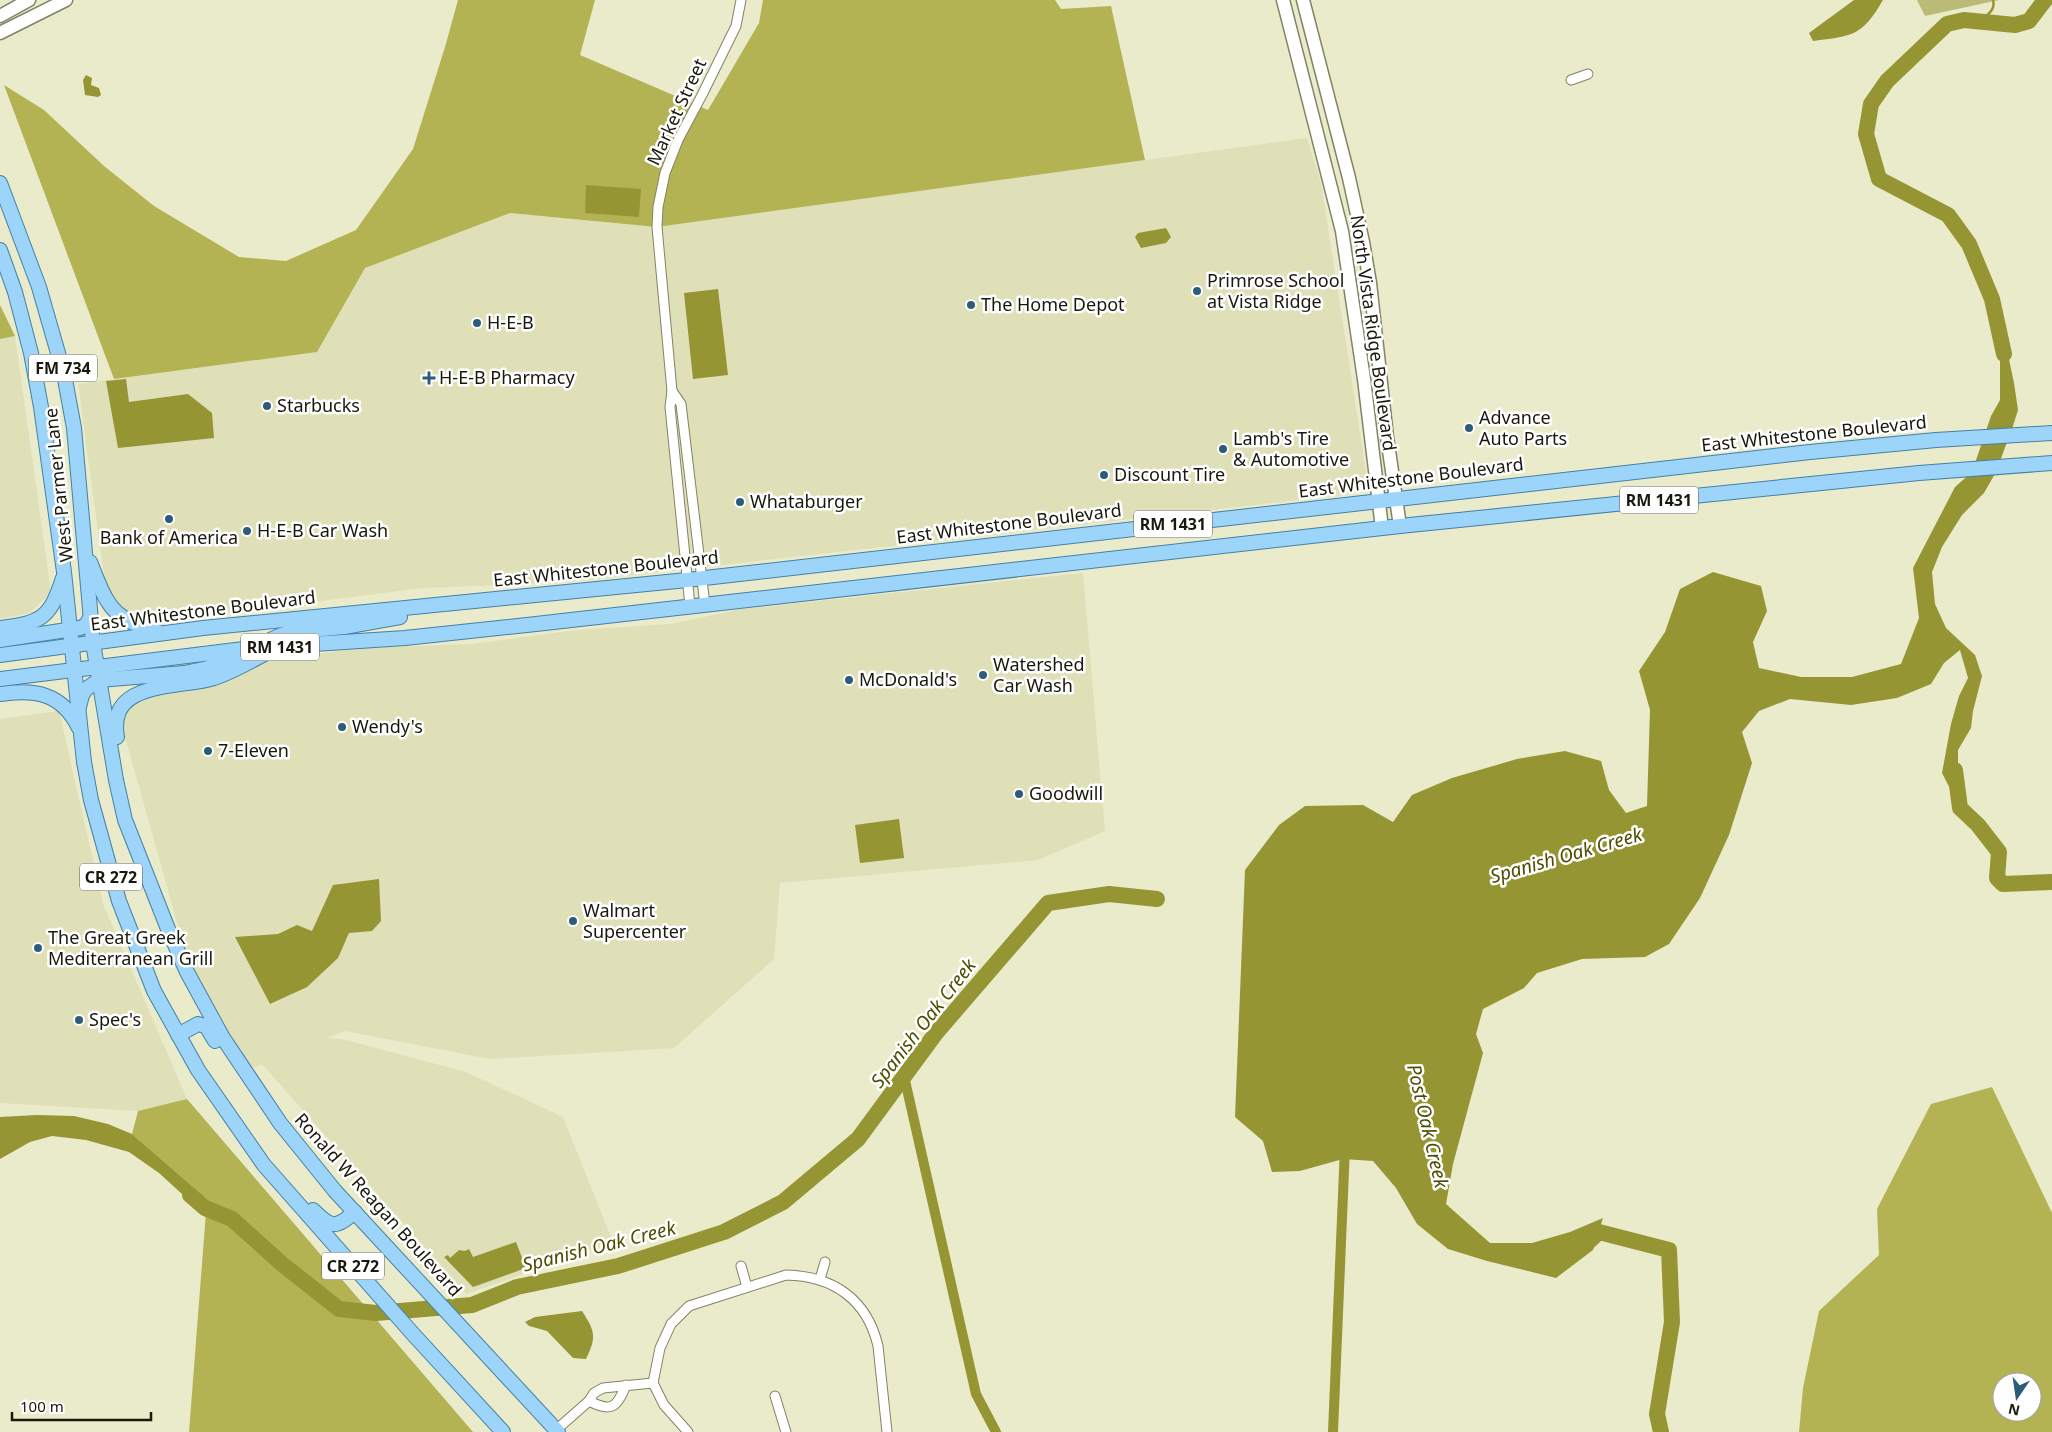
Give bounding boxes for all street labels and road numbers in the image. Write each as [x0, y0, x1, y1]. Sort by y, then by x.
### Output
street label: Market Street [641, 54, 711, 169]
street label: North Vista Ridge Boulevard [1346, 213, 1402, 452]
road number: FM 734 [29, 354, 97, 382]
street label: West Parmer Lane [38, 407, 78, 563]
street label: East Whitestone Boulevard [1700, 409, 1928, 457]
street label: East Whitestone Boulevard [1297, 451, 1525, 503]
road number: RM 1431 [1620, 486, 1698, 514]
street label: East Whitestone Boulevard [895, 497, 1123, 549]
road number: RM 1431 [1134, 510, 1212, 538]
street label: East Whitestone Boulevard [492, 544, 720, 592]
street label: East Whitestone Boulevard [89, 584, 317, 636]
road number: RM 1431 [241, 634, 319, 660]
road number: CR 272 [80, 864, 142, 890]
street label: Ronald W Reagan Boulevard [290, 1107, 468, 1301]
road number: CR 272 [322, 1252, 384, 1280]

